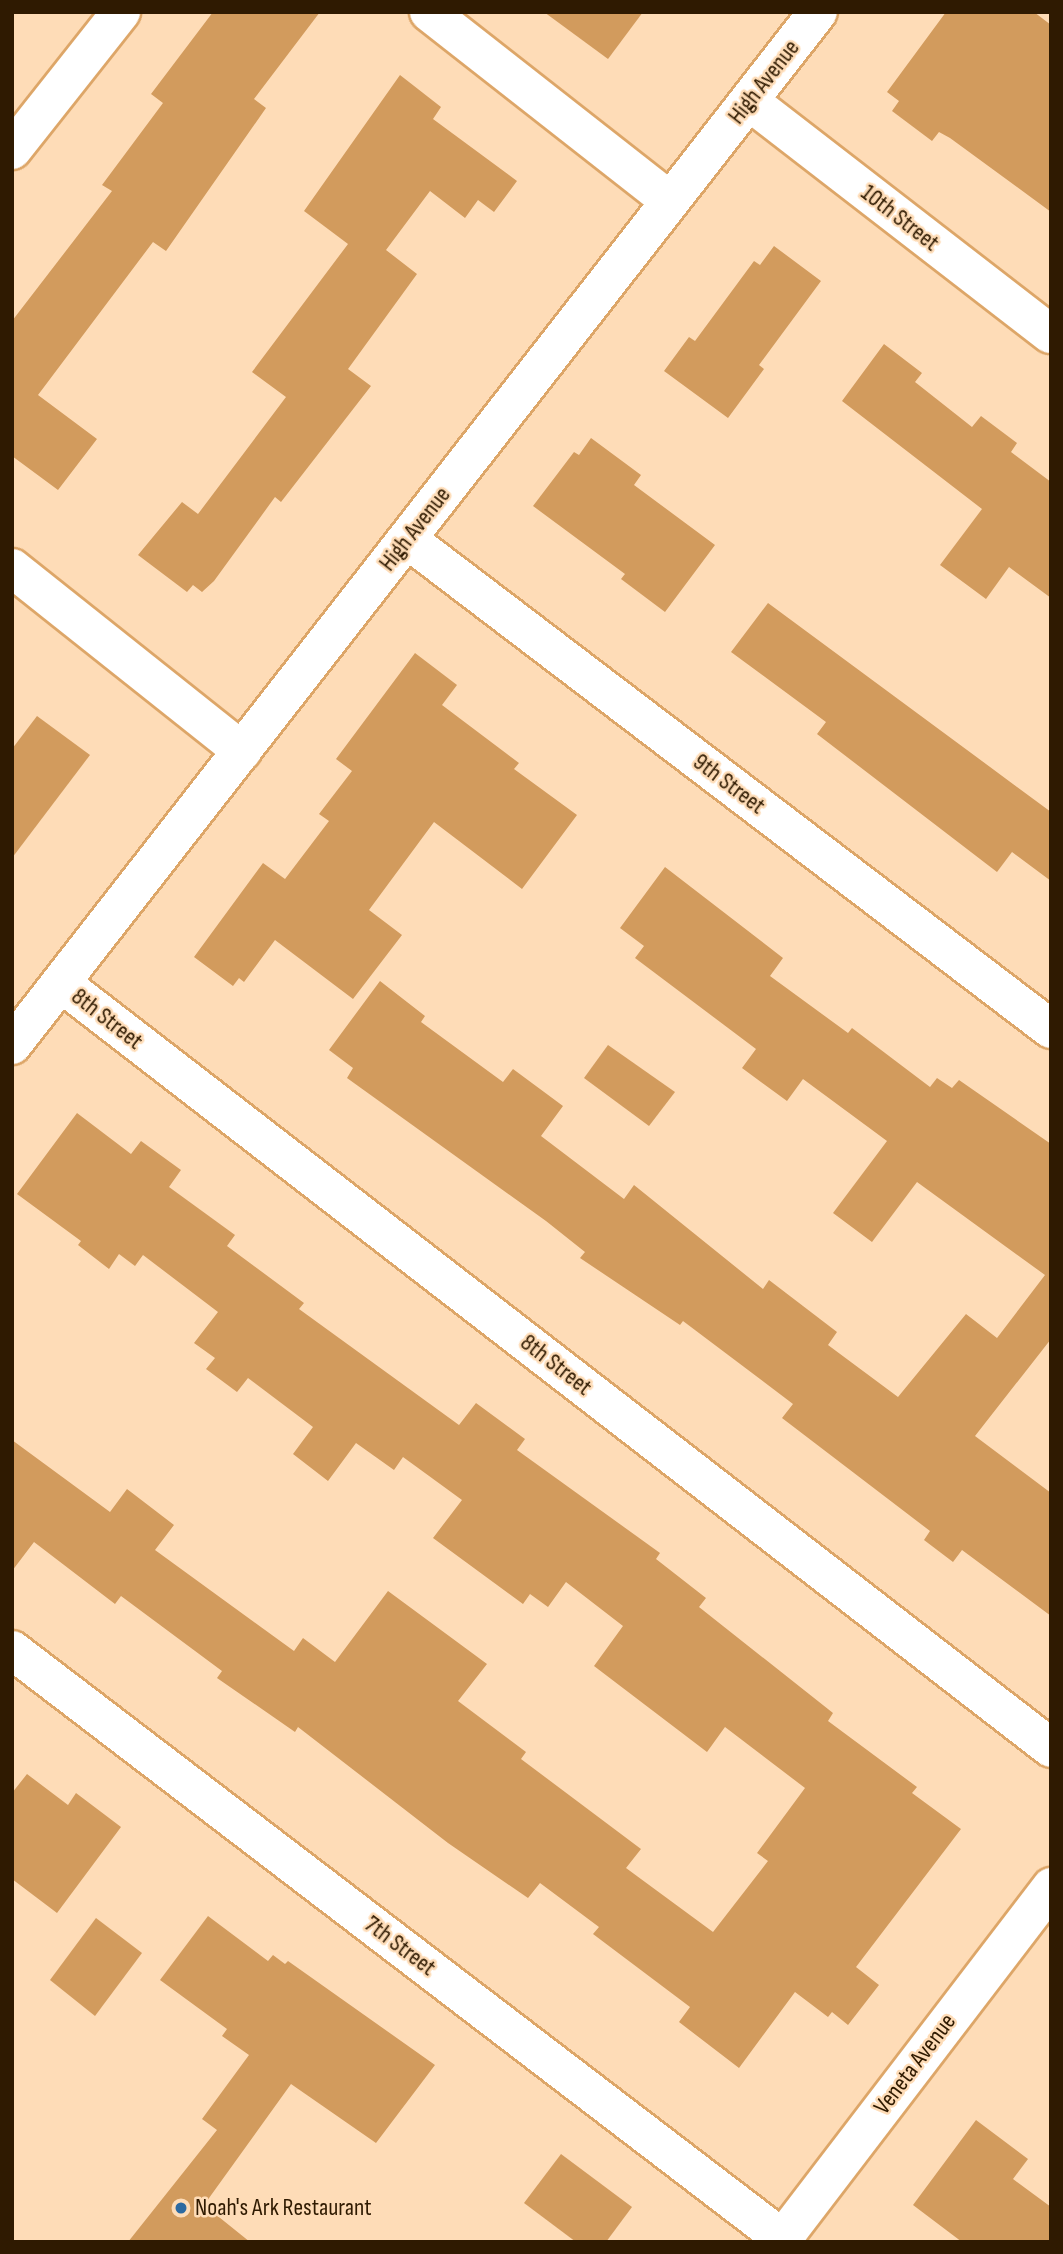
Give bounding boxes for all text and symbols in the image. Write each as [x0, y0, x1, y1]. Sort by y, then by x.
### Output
street label: High Avenue [722, 34, 806, 130]
street label: 10th Street [855, 179, 945, 257]
street label: High Avenue [373, 481, 457, 577]
street label: 9th Street [687, 748, 771, 820]
street label: 8th Street [66, 982, 148, 1056]
street label: 8th Street [515, 1328, 597, 1402]
street label: 7th Street [359, 1910, 441, 1982]
street label: Veneta Avenue [868, 2008, 962, 2120]
place label: Noah's Ark Restaurant [195, 2194, 372, 2222]
marker: Noah's Ark Restaurant [173, 2200, 189, 2216]

